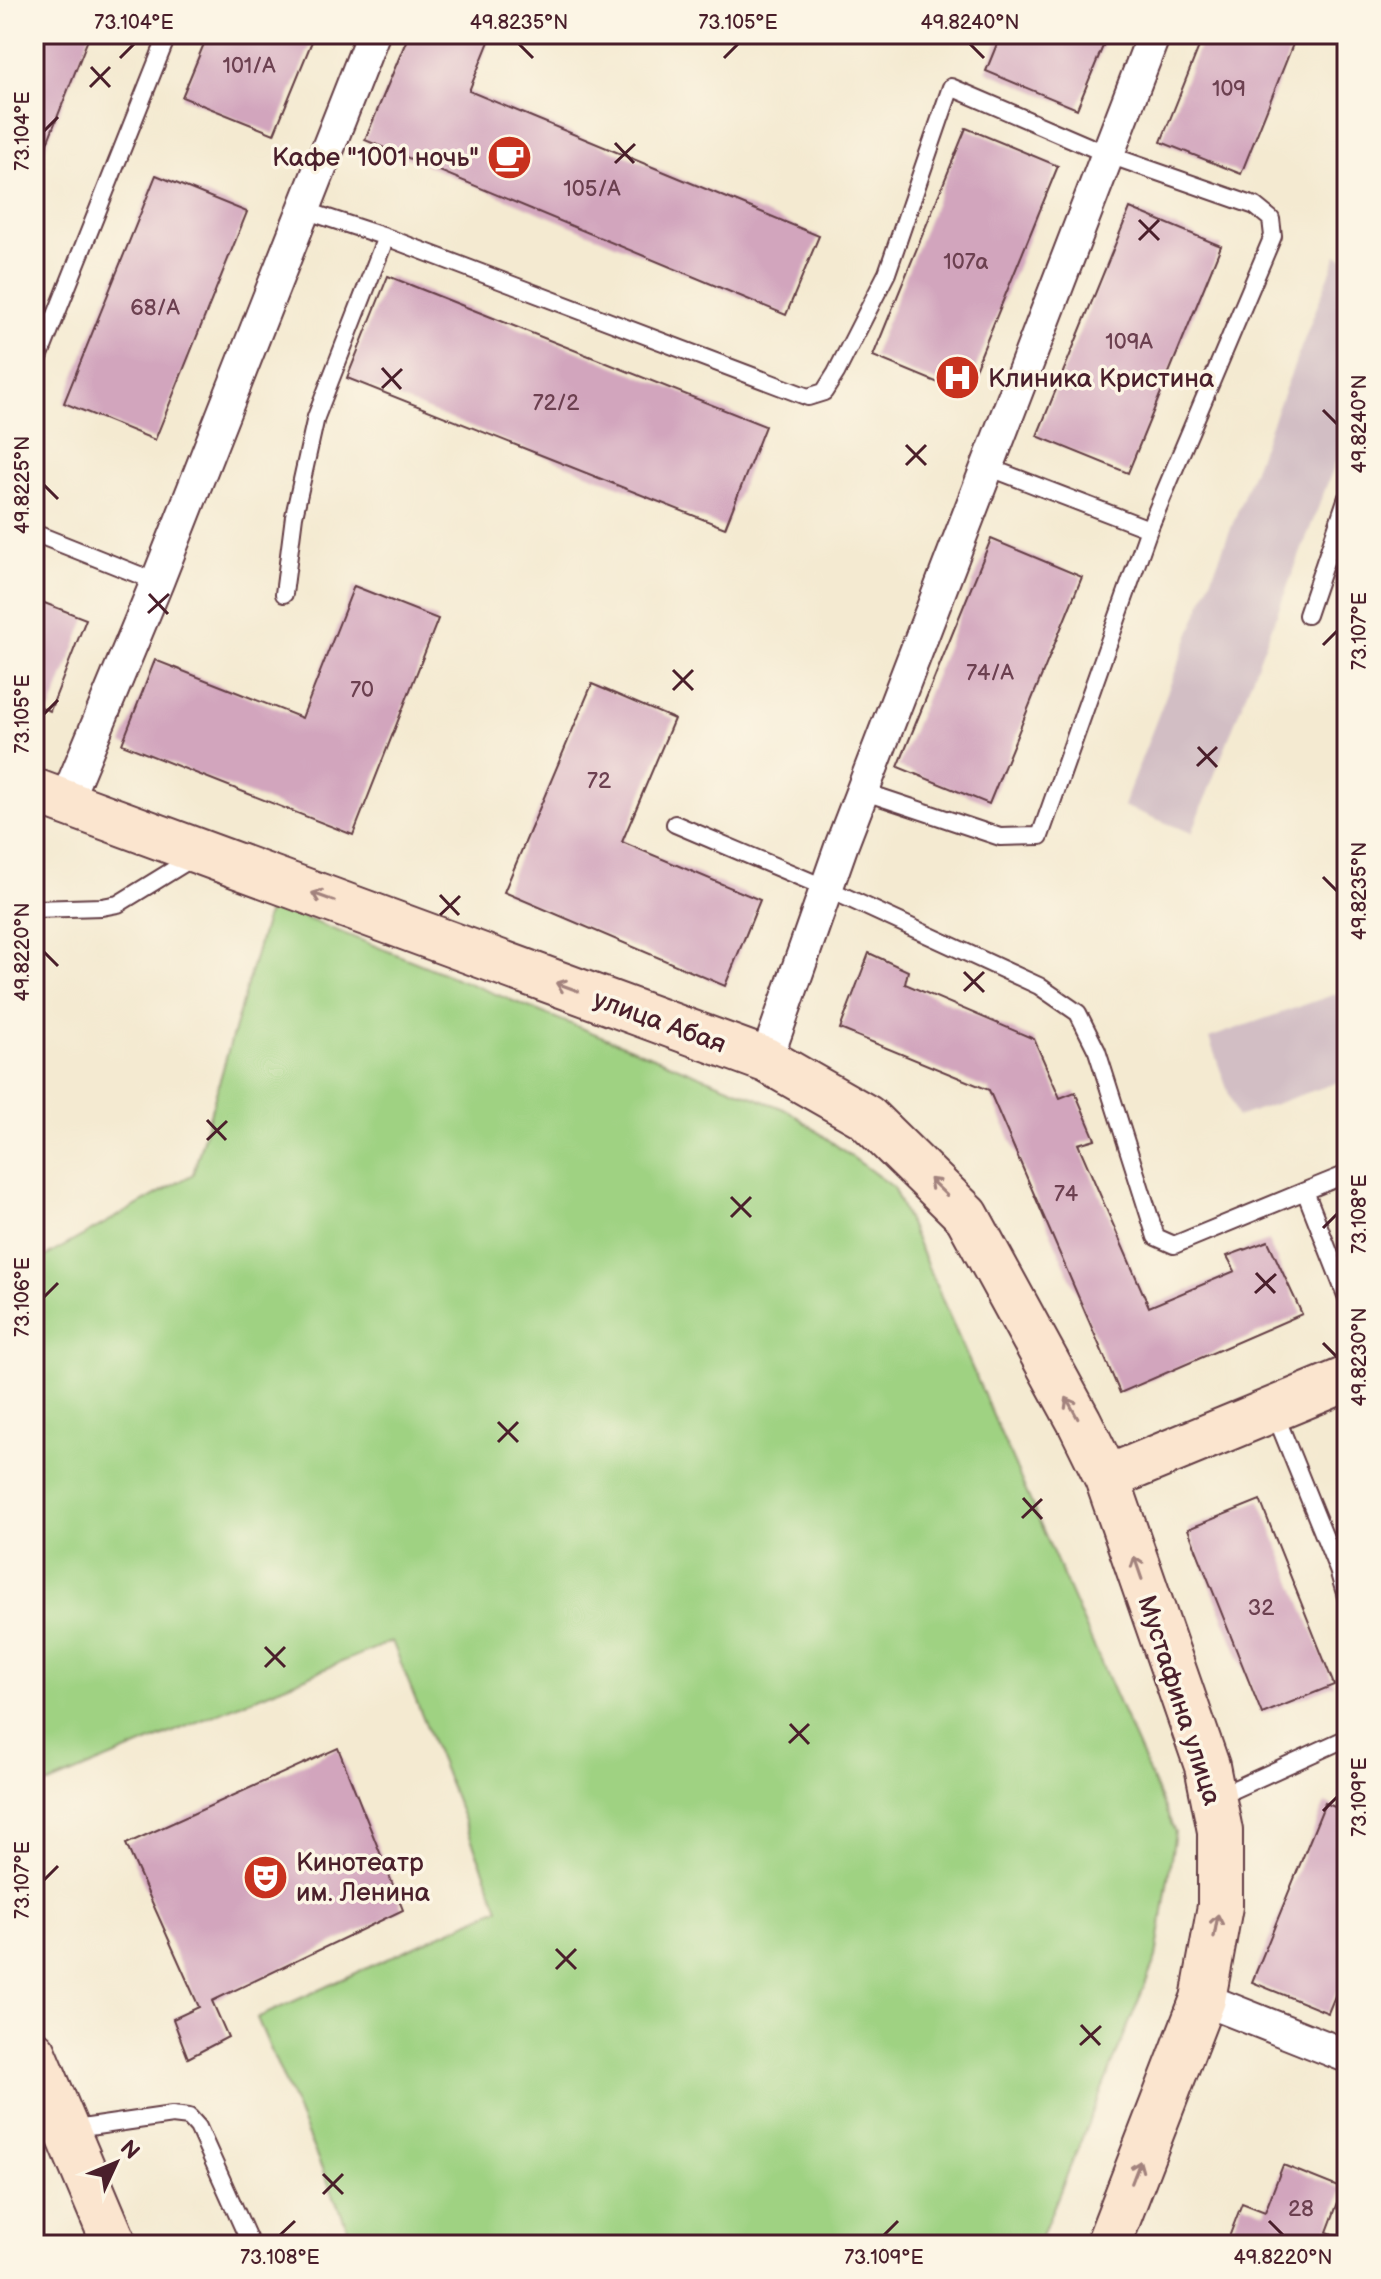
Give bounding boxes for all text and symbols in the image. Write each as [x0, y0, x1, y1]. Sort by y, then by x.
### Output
text: 73.104°E [94, 11, 174, 35]
text: 49.8235°N [470, 11, 568, 35]
text: 73.105°E [698, 11, 778, 35]
text: 49.8240°N [920, 11, 1020, 35]
house number: 101/А [222, 53, 276, 80]
house number: 109 [1212, 76, 1246, 103]
text: 73.104°E [11, 91, 35, 171]
cafe icon: Кафе "1001 ночь" [486, 133, 534, 181]
place label: Кафе "1001 ночь" [272, 143, 479, 174]
house number: 105/А [563, 176, 621, 203]
house number: 107а [943, 249, 989, 276]
house number: 68/А [130, 295, 180, 322]
house number: 109А [1105, 329, 1153, 356]
hospital icon: Клиника Кристина [933, 354, 981, 402]
place label: Клиника Кристина [988, 364, 1214, 395]
text: 49.8240°N [1348, 374, 1372, 474]
house number: 72/2 [533, 390, 579, 417]
text: 49.8225°N [11, 436, 35, 534]
text: 73.107°E [1348, 592, 1372, 670]
house number: 74/А [966, 660, 1014, 687]
text: 73.105°E [11, 674, 35, 754]
house number: 70 [350, 677, 374, 704]
house number: 72 [587, 768, 611, 795]
text: 49.8235°N [1348, 842, 1372, 940]
one-way arrow [310, 889, 335, 904]
text: 49.8220°N [11, 903, 35, 1001]
one-way arrow [555, 979, 579, 993]
street label: улица Абая [589, 984, 730, 1061]
text: 73.108°E [1348, 1174, 1372, 1254]
one-way arrow [928, 1178, 948, 1197]
house number: 74 [1054, 1181, 1079, 1208]
text: 73.106°E [11, 1257, 35, 1337]
text: 49.8230°N [1348, 1307, 1372, 1407]
one-way arrow [1064, 1397, 1080, 1420]
one-way arrow [1129, 1555, 1144, 1580]
street label: Мустафина улица [1130, 1592, 1227, 1809]
house number: 32 [1248, 1595, 1274, 1622]
text: 73.109°E [1348, 1757, 1372, 1837]
text: 73.107°E [11, 1841, 35, 1919]
place label: Кинотеатр им. Ленина [296, 1848, 430, 1909]
theatre icon: Кинотеатр им. Ленина [241, 1853, 289, 1901]
one-way arrow [1210, 1914, 1225, 1939]
north arrow [76, 2123, 156, 2203]
text: N [114, 2135, 145, 2165]
one-way arrow [1130, 2160, 1144, 2185]
house number: 28 [1288, 2196, 1314, 2223]
text: 73.108°E [240, 2246, 320, 2270]
text: 73.109°E [844, 2246, 924, 2270]
text: 49.8220°N [1234, 2246, 1332, 2270]

